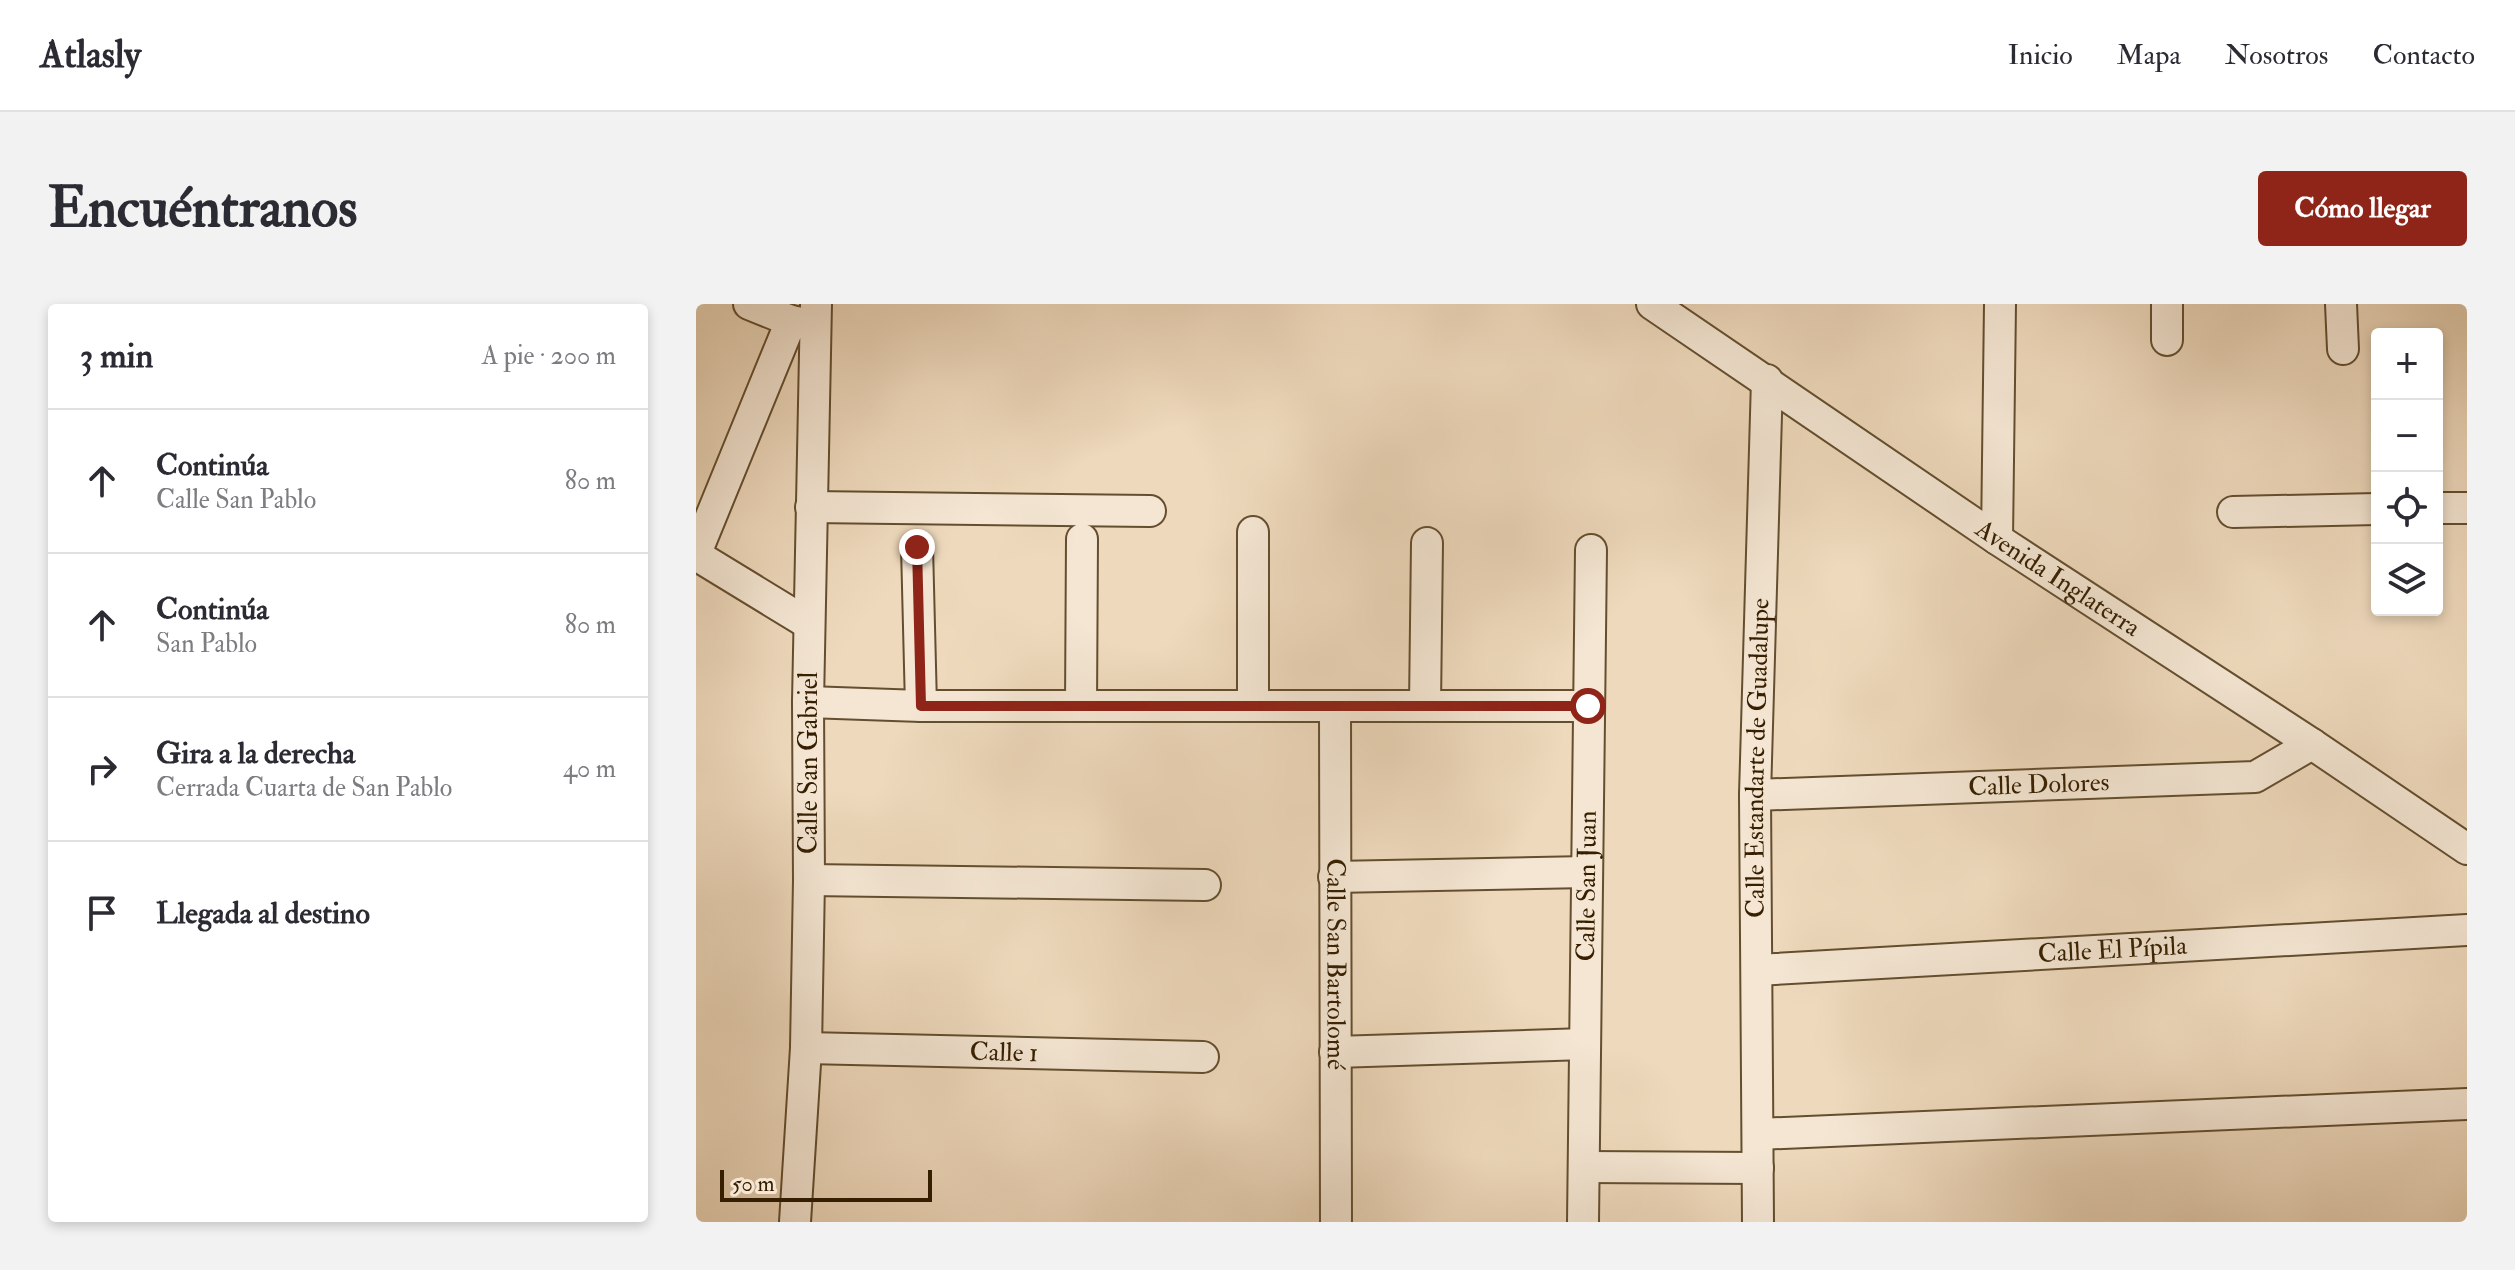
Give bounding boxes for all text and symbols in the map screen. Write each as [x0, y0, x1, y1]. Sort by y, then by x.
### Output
text: Atlasly [40, 31, 141, 79]
text: Inicio [2008, 38, 2073, 73]
text: Mapa [2117, 38, 2181, 73]
text: Nosotros [2225, 38, 2328, 73]
text: Contacto [2372, 38, 2475, 73]
button: Cómo llegar [2258, 171, 2467, 246]
text: Encuéntranos [48, 173, 357, 244]
map controls [2371, 328, 2443, 616]
button: + [2371, 328, 2443, 400]
text: 3 min [80, 335, 153, 378]
text: A pie · 200 m [482, 340, 616, 372]
button: − [2371, 400, 2443, 472]
text: Continúa [156, 447, 269, 484]
icon: ahead [80, 459, 124, 503]
text: 80 m [565, 465, 616, 497]
button: locate [2371, 472, 2443, 544]
text: Calle San Pablo [156, 484, 316, 516]
street label: Avenida Inglaterra [1968, 512, 2147, 644]
route end [899, 529, 935, 565]
button: layers [2371, 544, 2443, 616]
text: Continúa [156, 591, 269, 628]
street label: Calle Estandarte de Guadalupe [1739, 597, 1777, 918]
icon: ahead [80, 603, 124, 647]
text: 80 m [565, 609, 616, 641]
text: San Pablo [156, 628, 257, 660]
street label: Calle San Gabriel [793, 671, 825, 854]
route start [1570, 688, 1606, 724]
text: Gira a la derecha [156, 735, 355, 772]
icon: right [80, 747, 124, 791]
text: 40 m [563, 753, 616, 785]
street label: Calle Dolores [1968, 766, 2110, 803]
text: Cerrada Cuarta de San Pablo [156, 772, 452, 804]
street label: Calle San Juan [1570, 810, 1604, 962]
street label: Calle San Bartolomé [1319, 858, 1352, 1070]
icon: arrive [80, 891, 124, 935]
text: Llegada al destino [156, 895, 370, 932]
street label: Calle El Pípila [2037, 930, 2188, 970]
street label: Calle 1 [969, 1036, 1039, 1069]
scale bar [720, 1166, 932, 1202]
text: 50 m [732, 1170, 774, 1198]

